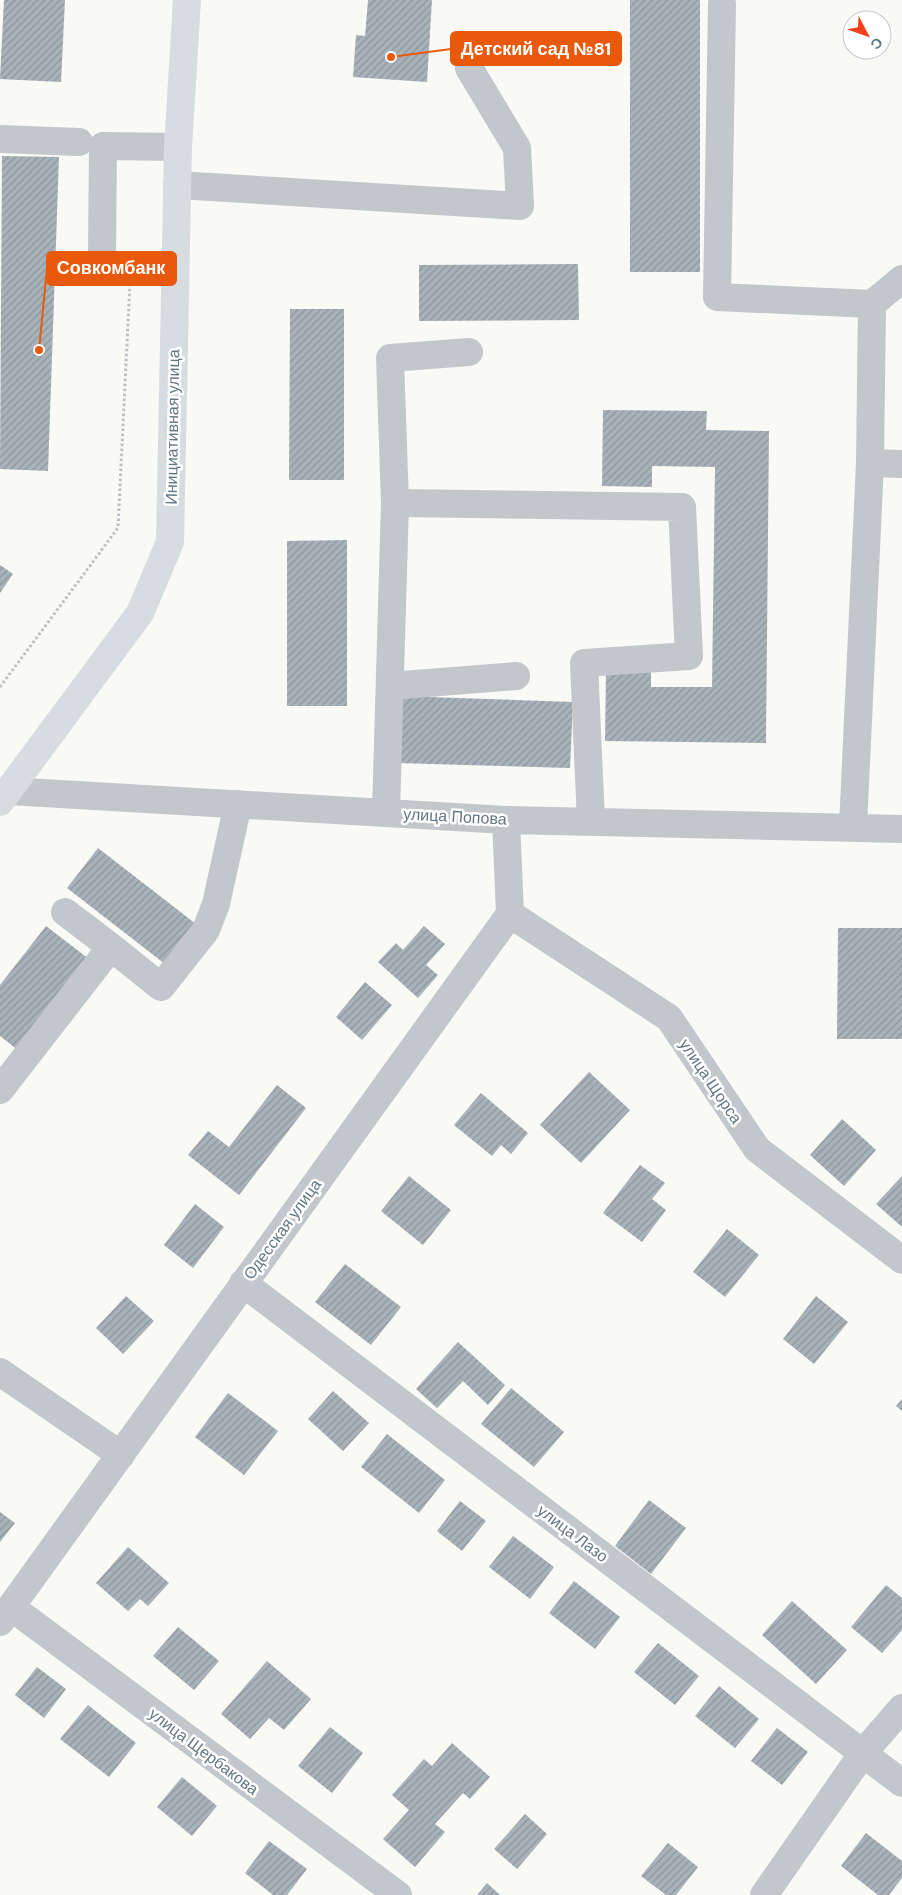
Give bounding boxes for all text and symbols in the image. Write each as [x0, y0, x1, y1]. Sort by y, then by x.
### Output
north arrow [842, 10, 892, 60]
callout: Детский сад №81 [451, 32, 621, 65]
text: С [867, 34, 887, 53]
text: Детский сад №81 [461, 37, 611, 61]
callout: Совкомбанк [47, 252, 176, 285]
text: Совкомбанк [57, 256, 166, 280]
street label: Инициативная улица [161, 349, 184, 505]
street label: улица Попова [403, 803, 507, 830]
street label: улица Щорса [674, 1035, 747, 1128]
street label: Одесская улица [239, 1175, 326, 1284]
street label: улица Лазо [533, 1500, 612, 1567]
street label: улица Щербакова [145, 1703, 263, 1800]

